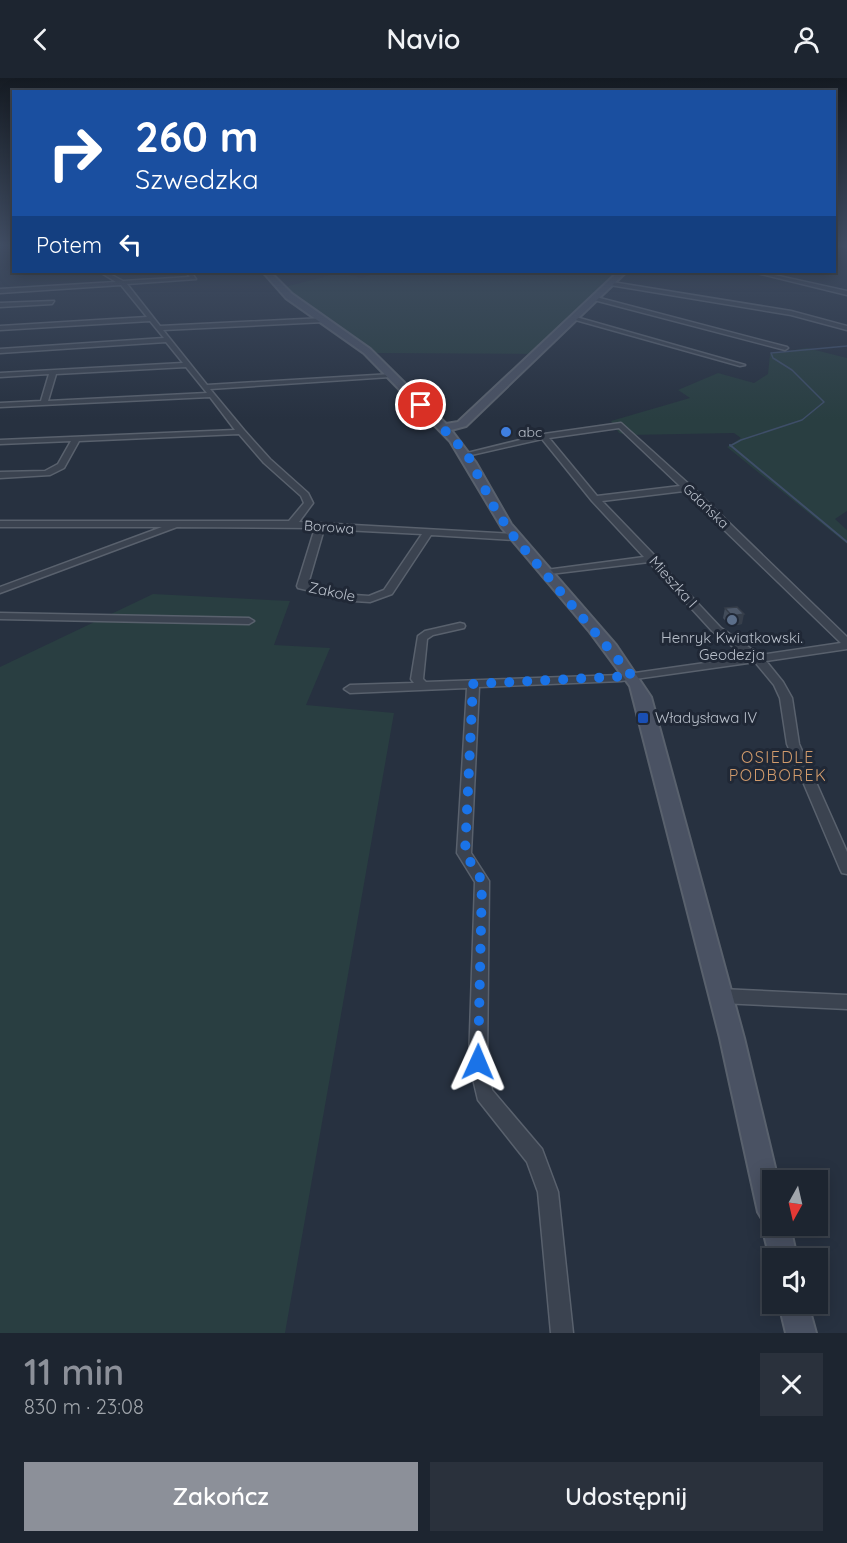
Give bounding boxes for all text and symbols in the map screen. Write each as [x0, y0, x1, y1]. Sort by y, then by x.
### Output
text: Navio [387, 22, 460, 56]
icon: back [24, 23, 57, 56]
icon: person [790, 23, 823, 56]
text: 260 m [135, 110, 258, 163]
icon: right [36, 114, 114, 192]
text: Szwedzka [135, 162, 259, 196]
icon: left [114, 228, 147, 261]
text: Potem [36, 231, 102, 259]
pin [395, 379, 446, 430]
icon: arrive [404, 388, 437, 421]
place label: abc [518, 423, 542, 441]
marker: abc [499, 425, 513, 439]
street label: Gdańska [679, 480, 733, 532]
street label: Borowa [303, 516, 355, 538]
street label: Mieszka I [645, 552, 702, 612]
street label: Zakole [307, 577, 357, 606]
marker: Henryk Kwiatkowski. Geodezja [725, 613, 739, 627]
place label: Henryk Kwiatkowski. Geodezja [661, 628, 803, 664]
place label: Władysława IV [655, 708, 757, 727]
marker: Władysława IV [636, 711, 650, 725]
district label: OSIEDLE PODBOREK [729, 747, 827, 785]
position arrow [446, 1030, 510, 1094]
north arrow [762, 1170, 828, 1236]
map controls [762, 1170, 828, 1314]
button: sound [762, 1248, 828, 1314]
text: 11 min [24, 1349, 124, 1394]
button: close [760, 1353, 823, 1416]
text: 830 m · 23:08 [24, 1394, 144, 1419]
button: Zakończ [24, 1462, 418, 1531]
button: Udostępnij [430, 1462, 823, 1531]

